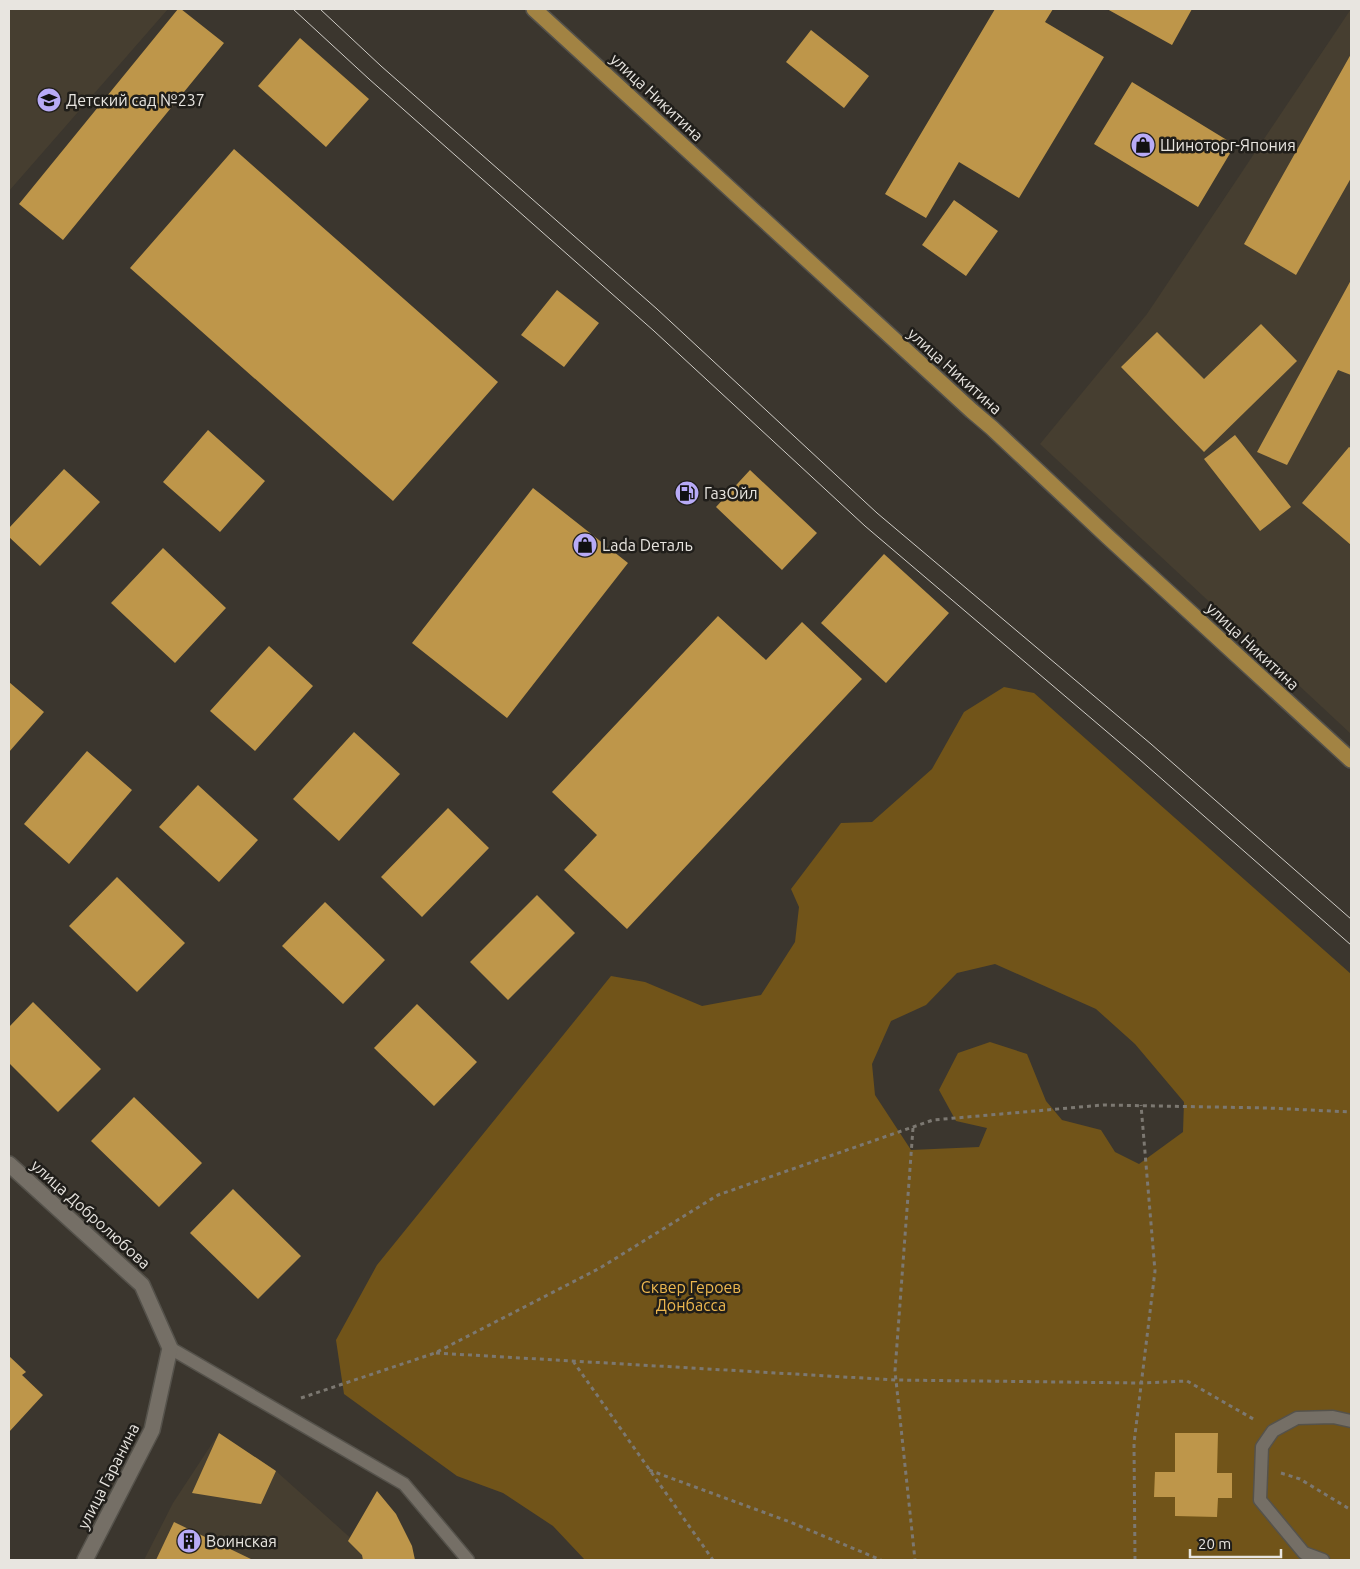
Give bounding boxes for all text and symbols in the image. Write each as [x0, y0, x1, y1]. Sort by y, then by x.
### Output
street label: улица Никитина [607, 50, 707, 144]
school or university icon: Детский сад №237 [36, 87, 62, 113]
place label: Детский сад №237 [66, 91, 205, 109]
shop icon: Шиноторг-Япония [1130, 132, 1156, 158]
place label: Шиноторг-Япония [1160, 136, 1296, 154]
street label: улица Никитина [904, 324, 1006, 418]
fuel station icon: ГазОйл [674, 480, 700, 506]
place label: ГазОйл [704, 484, 758, 502]
shop icon: Lada Dеталь [572, 532, 598, 558]
place label: Lada Dеталь [602, 536, 693, 554]
street label: улица Никитина [1203, 599, 1303, 693]
street label: улица Добролюбова [28, 1156, 154, 1272]
park label: Сквер Героев Донбасса [641, 1278, 741, 1314]
street label: улица Гаранина [74, 1420, 142, 1532]
scale bar [1190, 1526, 1281, 1558]
building icon: Воинская [176, 1528, 202, 1554]
place label: Воинская [206, 1532, 277, 1550]
text: 20 m [1198, 1535, 1231, 1552]

